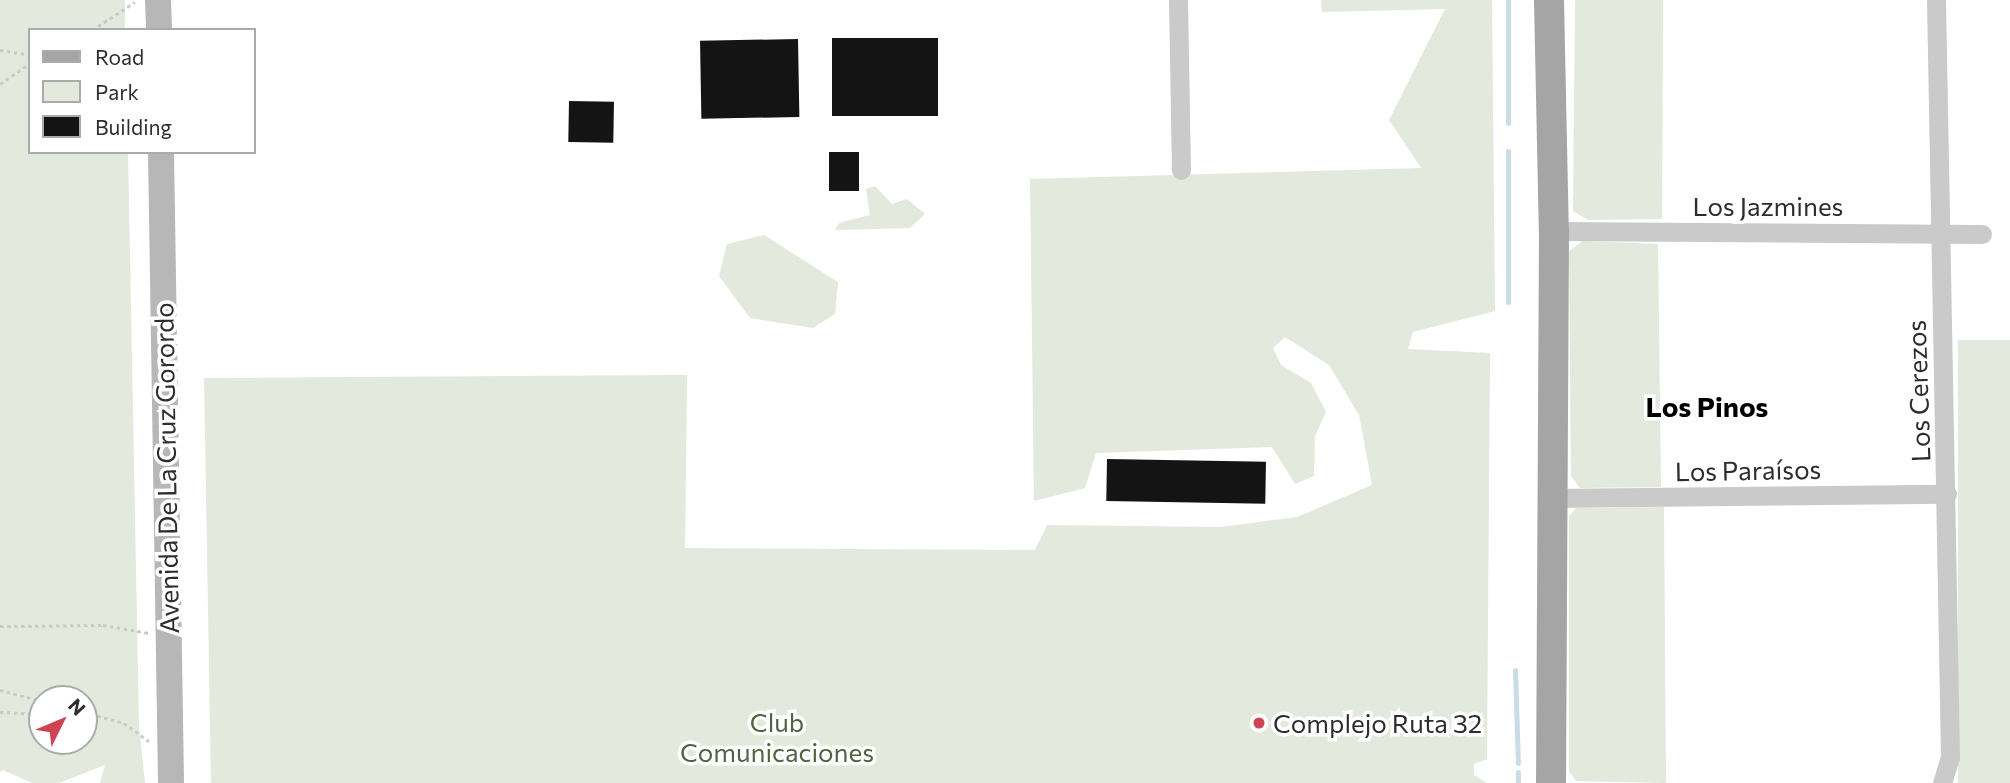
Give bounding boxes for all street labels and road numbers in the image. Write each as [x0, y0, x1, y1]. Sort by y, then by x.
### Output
street label: Los Jazmines [1693, 190, 1843, 222]
street label: Avenida De La Cruz Gorordo [148, 302, 184, 634]
street label: Los Cerezos [1900, 319, 1936, 463]
street label: Los Paraísos [1675, 453, 1821, 487]

